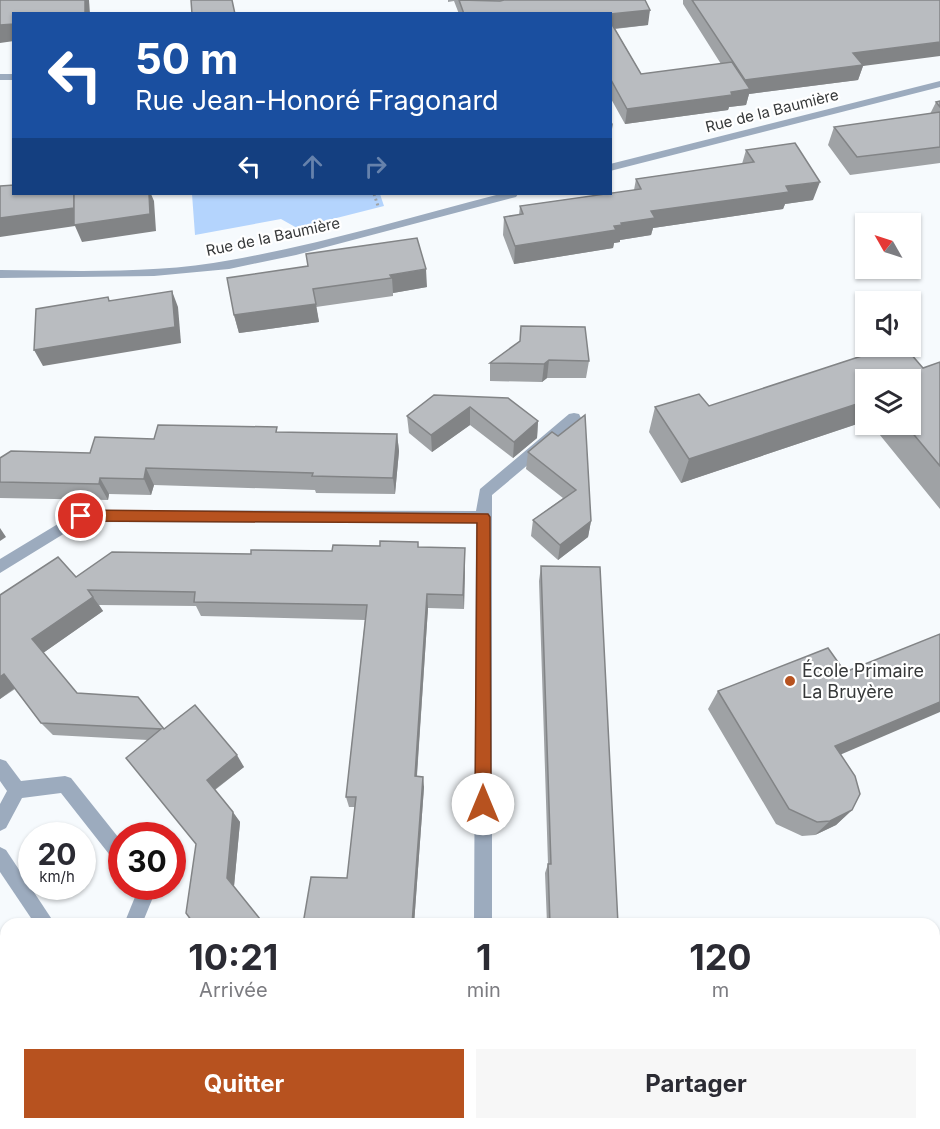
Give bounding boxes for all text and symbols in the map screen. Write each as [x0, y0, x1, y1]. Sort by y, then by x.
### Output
text: 50 m [135, 33, 238, 84]
icon: left [36, 36, 114, 114]
text: Rue Jean-Honoré Fragonard [135, 84, 499, 117]
street label: Rue de la Baumière [703, 85, 840, 136]
icon: left [233, 150, 266, 183]
icon: ahead [296, 150, 329, 183]
icon: right [359, 150, 392, 183]
street label: Rue de la Baumière [204, 213, 342, 260]
north arrow [855, 213, 921, 279]
map controls [855, 213, 921, 435]
button: sound [855, 291, 921, 357]
button: layers [855, 369, 921, 435]
pin [55, 490, 106, 541]
icon: arrive [64, 499, 97, 532]
place label: École Primaire La Bruyère [802, 659, 924, 702]
marker: École Primaire La Bruyère [783, 674, 797, 688]
position arrow [451, 772, 515, 836]
speed limit sign: 30 [108, 822, 186, 900]
text: 20 [37, 836, 77, 872]
text: km/h [39, 867, 75, 886]
text: 10:21 [188, 935, 278, 979]
text: 1 [476, 935, 492, 979]
text: 120 [689, 935, 752, 979]
text: Arrivée [199, 978, 268, 1002]
text: min [467, 978, 501, 1002]
text: m [712, 978, 729, 1002]
button: Quitter [24, 1049, 464, 1118]
button: Partager [476, 1049, 916, 1118]

